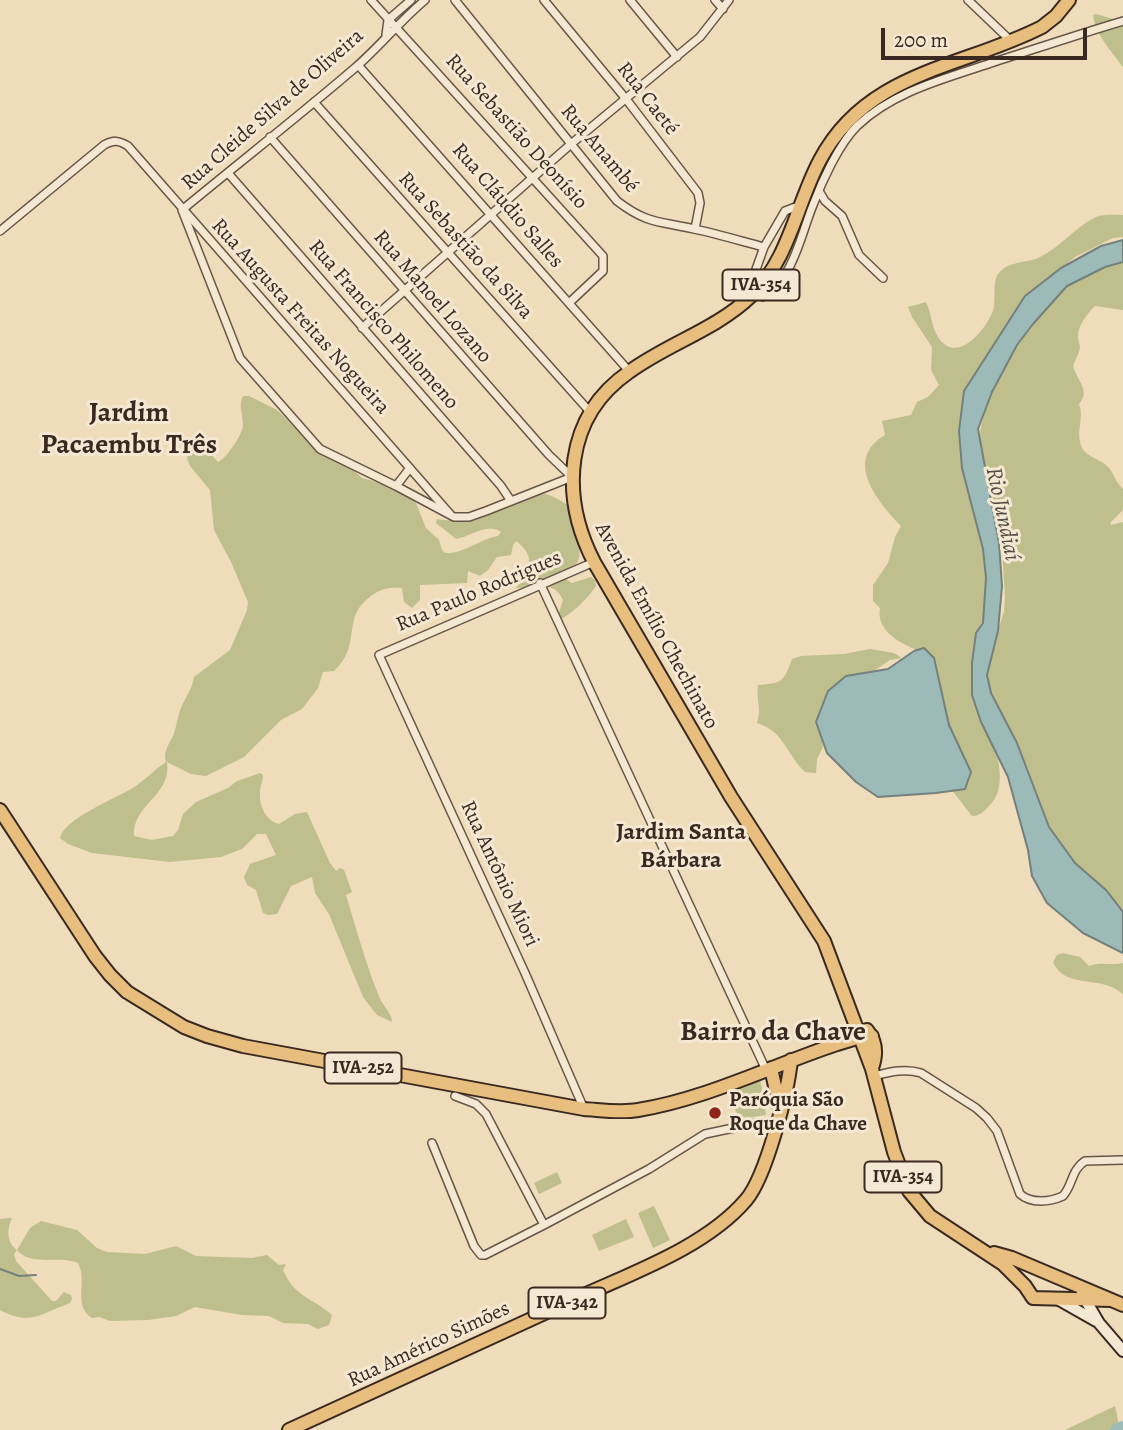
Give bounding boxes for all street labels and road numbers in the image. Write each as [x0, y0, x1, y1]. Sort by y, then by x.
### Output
street label: Rua Cleide Silva de Oliveira [177, 24, 369, 196]
street label: Rua Sebastião Deonísio [440, 49, 592, 215]
street label: Rua Caeté [611, 57, 683, 141]
street label: Rua Anambé [555, 99, 643, 199]
street label: Rua Cláudio Salles [446, 138, 568, 274]
street label: Rua Sebastião da Silva [392, 167, 538, 325]
street label: Rua Augusta Freitas Nogueira [205, 214, 395, 420]
street label: Rua Manoel Lozano [367, 225, 497, 369]
street label: Rua Francisco Philomeno [302, 235, 464, 415]
road number: IVA-354 [722, 270, 800, 300]
street label: Avenida Emílio Chechinato [589, 518, 723, 734]
street label: Rua Paulo Rodrigues [393, 546, 565, 638]
street label: Rua Antônio Miori [454, 797, 544, 951]
road number: IVA-252 [324, 1052, 402, 1084]
road number: IVA-354 [864, 1162, 942, 1192]
road number: IVA-342 [528, 1288, 606, 1318]
street label: Rua Américo Simões [344, 1296, 514, 1394]

